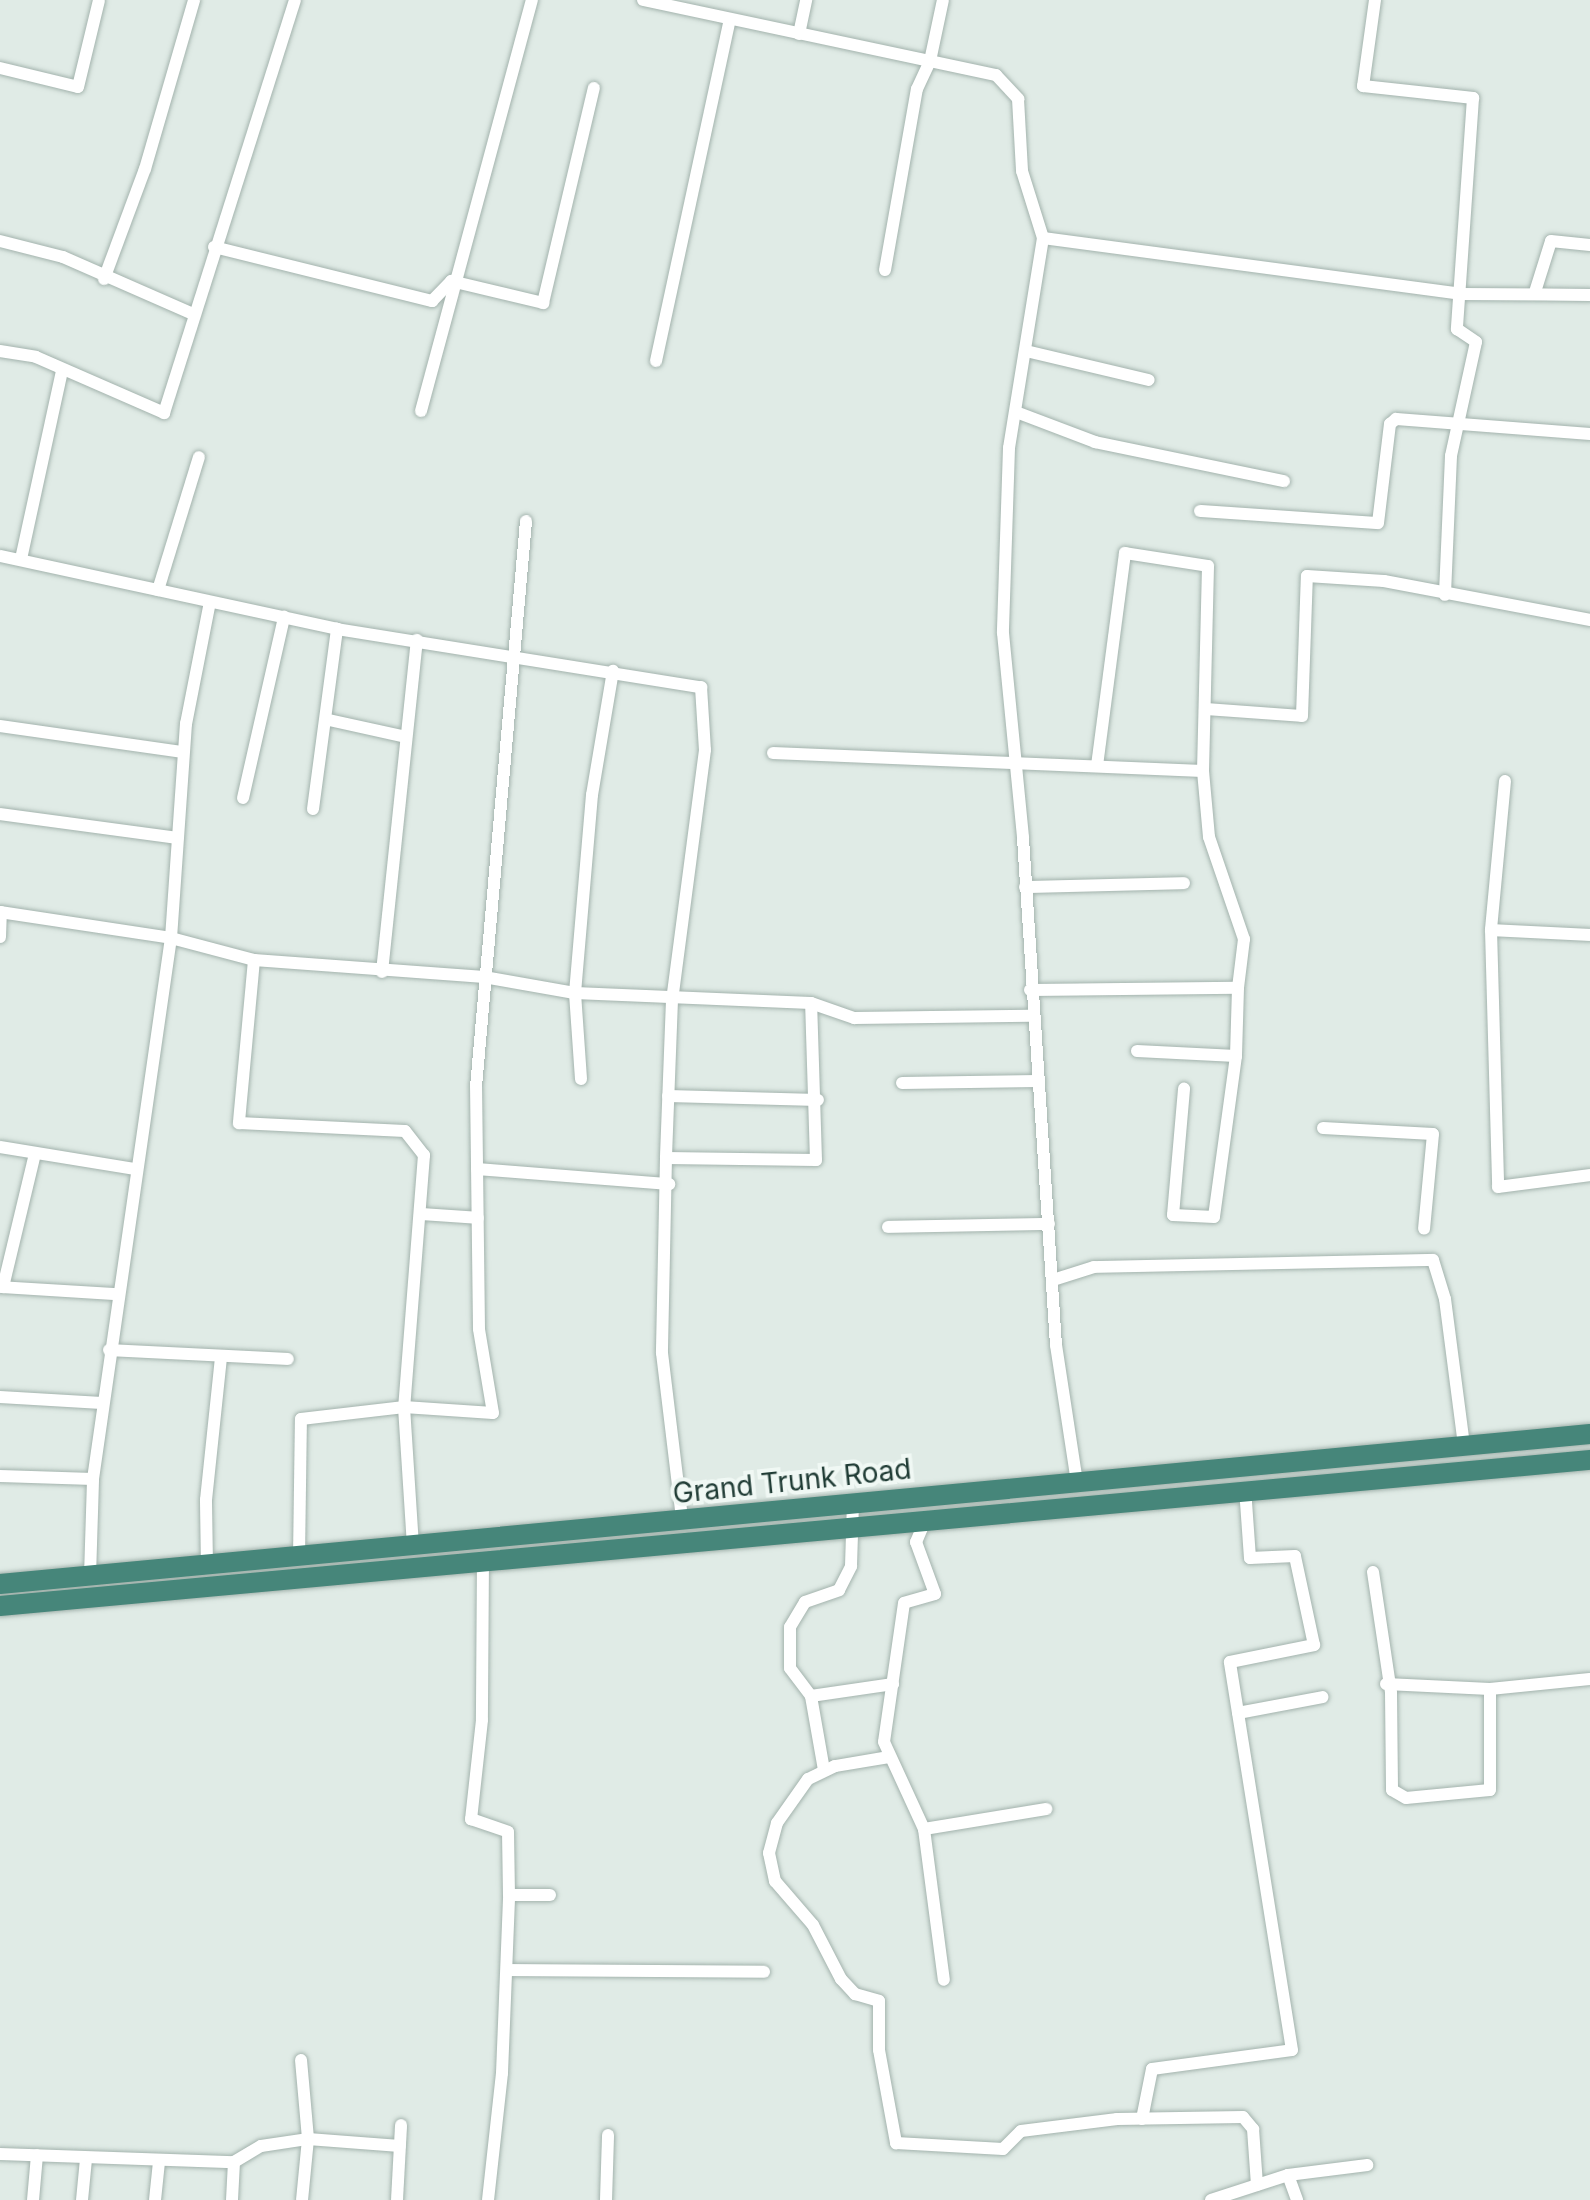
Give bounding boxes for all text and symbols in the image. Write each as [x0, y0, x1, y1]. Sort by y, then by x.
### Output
street label: Grand Trunk Road [671, 1452, 913, 1510]

